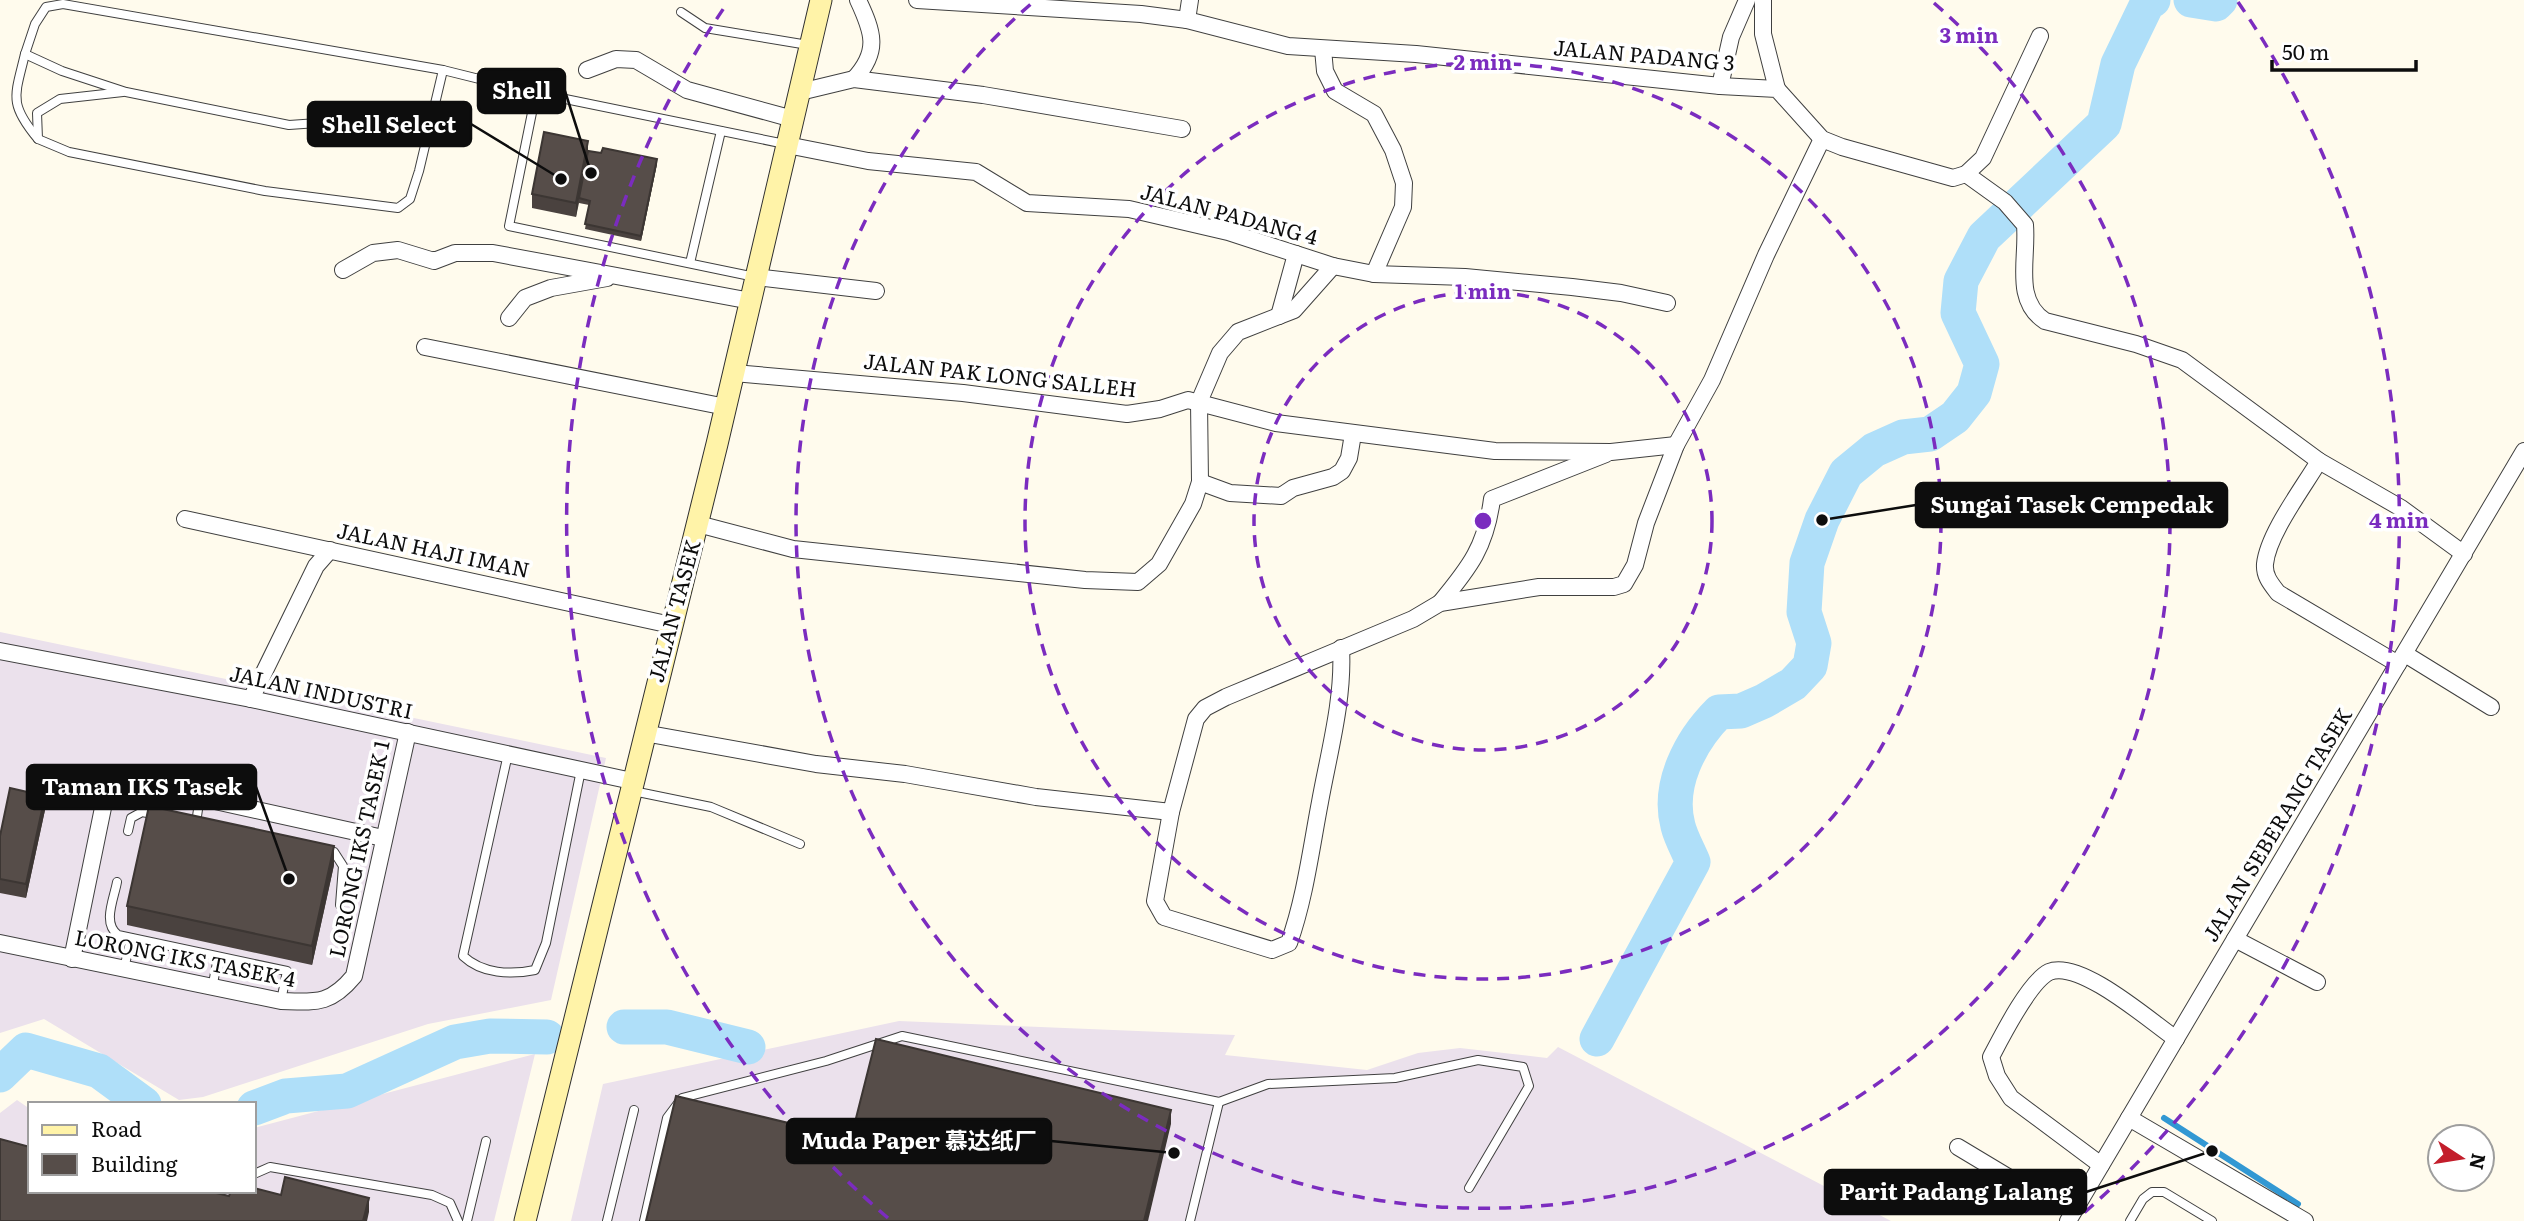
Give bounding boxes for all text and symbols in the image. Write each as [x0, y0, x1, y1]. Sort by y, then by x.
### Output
text: 3 min [1939, 18, 1999, 49]
scale bar [2272, 28, 2416, 72]
street label: JALAN PADANG 3 [1552, 30, 1736, 77]
text: 50 m [2282, 35, 2329, 66]
text: 2 min [1454, 45, 1513, 76]
callout: Shell [478, 69, 565, 113]
text: Shell [492, 72, 552, 106]
callout: Shell Select [308, 102, 471, 146]
text: Shell Select [322, 106, 456, 140]
street label: JALAN PADANG 4 [1138, 174, 1322, 251]
text: 1 min [1455, 274, 1511, 305]
street label: JALAN PAK LONG SALLEH [862, 344, 1138, 403]
callout: Sungai Tasek Cempedak [1916, 483, 2227, 527]
text: Sungai Tasek Cempedak [1931, 486, 2214, 520]
text: 4 min [2369, 503, 2429, 534]
centre of rings [1471, 509, 1495, 533]
street label: JALAN HAJI IMAN [334, 513, 533, 584]
street label: JALAN TASEK [639, 535, 707, 685]
street label: JALAN INDUSTRI [227, 656, 416, 725]
street label: JALAN SEBERANG TASEK [2194, 701, 2358, 947]
street label: LORONG IKS TASEK 1 [319, 737, 396, 960]
callout: Taman IKS Tasek [27, 765, 256, 809]
text: Taman IKS Tasek [42, 768, 243, 802]
street label: LORONG IKS TASEK 4 [72, 920, 299, 993]
legend [28, 1102, 256, 1193]
text: Road [91, 1112, 142, 1143]
callout: Muda Paper 慕达纸厂 [787, 1119, 1051, 1163]
text: Muda Paper 慕达纸厂 [801, 1122, 1037, 1156]
north arrow [2426, 1123, 2496, 1193]
text: Building [91, 1147, 178, 1178]
text: N [2463, 1151, 2494, 1173]
callout: Parit Padang Lalang [1825, 1170, 2086, 1214]
text: Parit Padang Lalang [1839, 1173, 2074, 1207]

